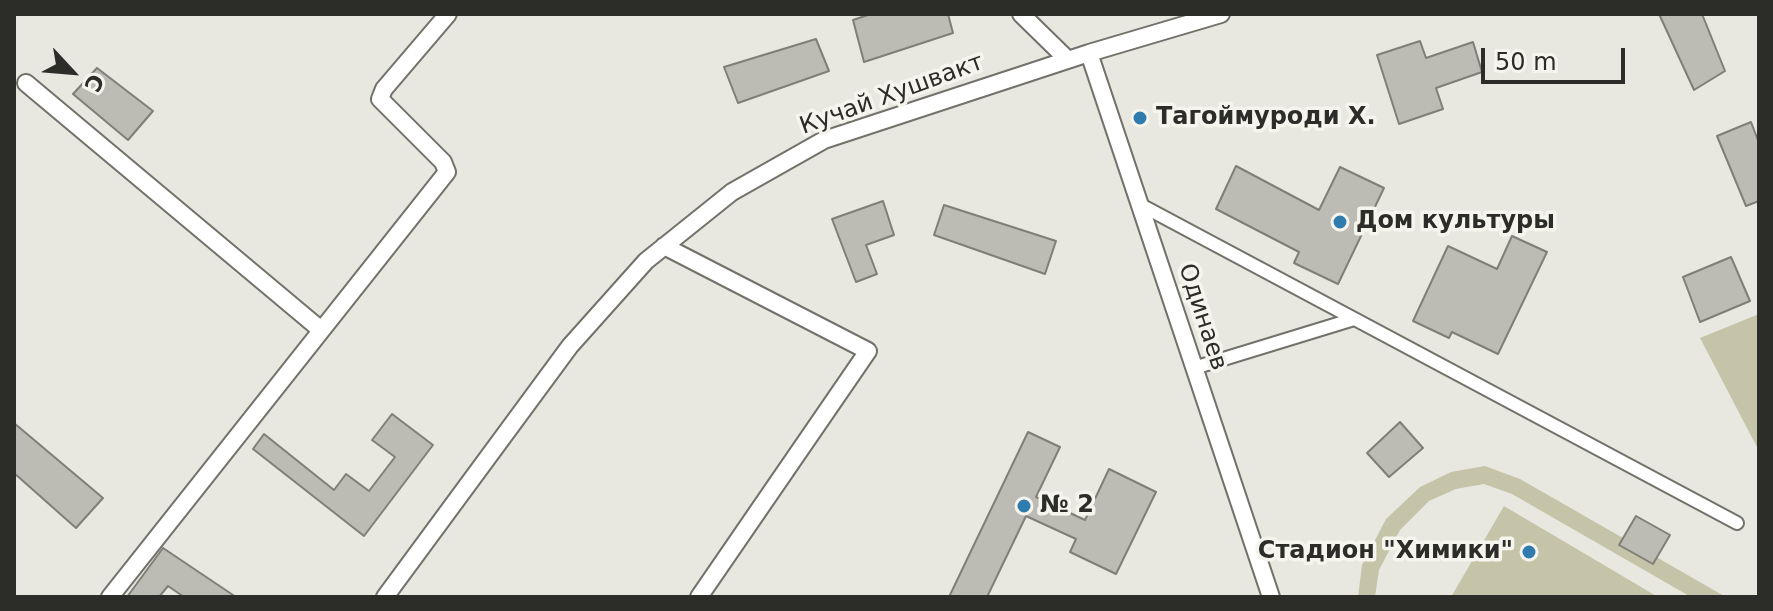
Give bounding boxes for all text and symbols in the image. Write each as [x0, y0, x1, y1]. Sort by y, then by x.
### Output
north arrow [32, 32, 112, 112]
scale bar [1485, 32, 1629, 82]
street label: Кучай Хушвакт [796, 48, 988, 142]
text: 50 m [1495, 48, 1557, 76]
text: С [79, 70, 109, 95]
place label: Тагоймуроди Х. [1156, 104, 1376, 132]
marker: Тагоймуроди Х. [1131, 109, 1149, 127]
place label: Дом культуры [1356, 208, 1555, 236]
marker: Дом культуры [1331, 213, 1349, 231]
street label: Одинаев [1171, 260, 1233, 374]
place label: № 2 [1040, 492, 1094, 520]
marker: № 2 [1015, 497, 1033, 515]
place label: Стадион "Химики" [1258, 538, 1513, 566]
marker: Стадион "Химики" [1520, 543, 1538, 561]

